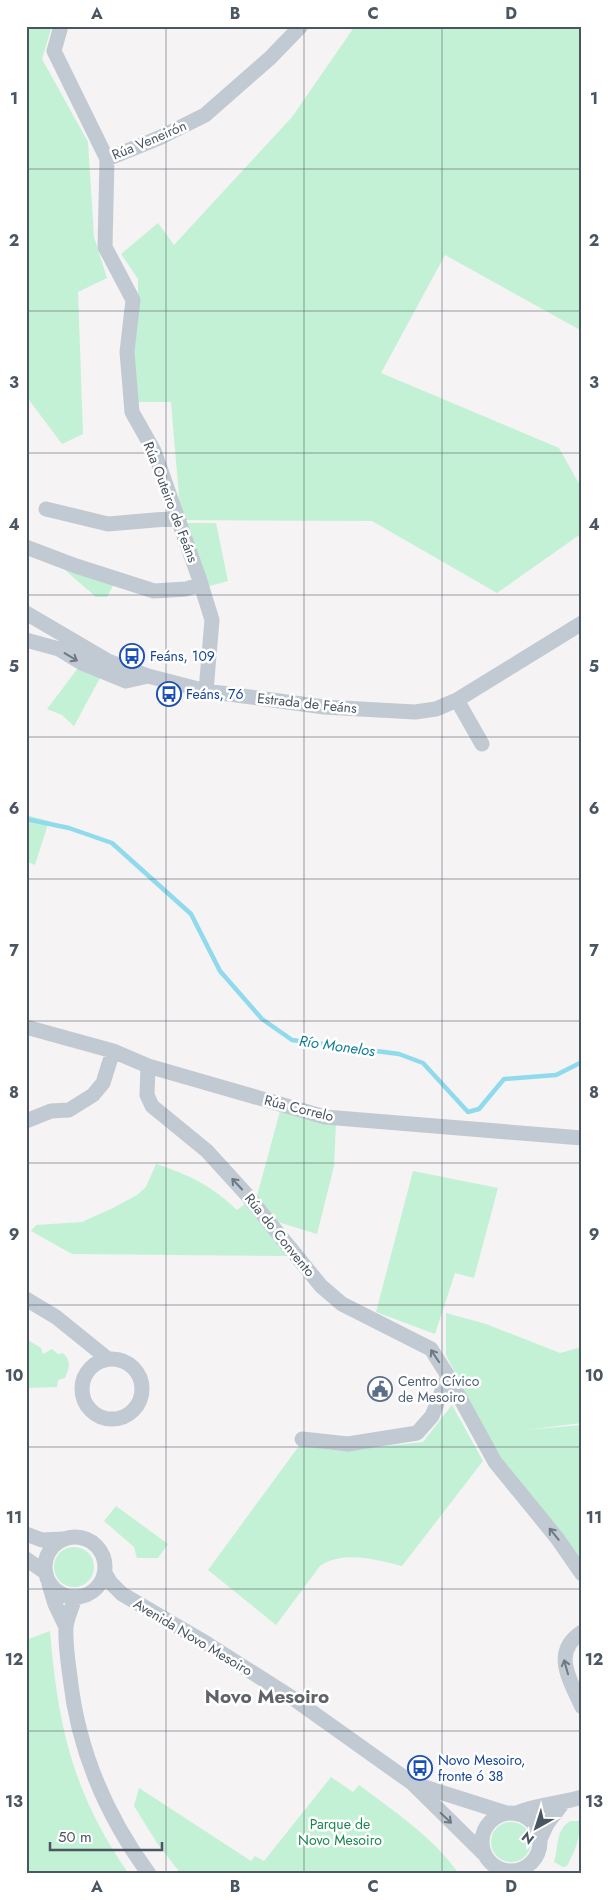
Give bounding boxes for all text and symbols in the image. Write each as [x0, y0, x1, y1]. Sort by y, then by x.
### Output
text: A [90, 2, 103, 25]
text: B [230, 2, 240, 25]
text: C [367, 2, 379, 25]
text: D [505, 2, 517, 25]
text: 1 [10, 87, 18, 110]
text: 1 [590, 87, 598, 110]
street label: Rúa Veneirón [109, 115, 189, 165]
text: 2 [9, 229, 19, 252]
text: 2 [589, 229, 599, 252]
text: 3 [9, 371, 19, 394]
text: 3 [589, 371, 599, 394]
street label: Rúa Outeiro de Feáns [139, 439, 203, 566]
text: 4 [8, 513, 20, 536]
text: 4 [588, 513, 600, 536]
bus stop icon: Feáns, 109 [119, 643, 145, 669]
place label: Feáns, 109 [150, 646, 215, 666]
one-way arrow [64, 652, 78, 662]
text: 5 [9, 655, 19, 678]
text: 5 [589, 655, 599, 678]
bus stop icon: Feáns, 76 [156, 681, 182, 707]
place label: Feáns, 76 [186, 684, 244, 704]
street label: Estrada de Feáns [256, 688, 358, 718]
text: 6 [9, 797, 19, 820]
text: 6 [589, 797, 599, 820]
text: 7 [9, 939, 19, 962]
text: 7 [589, 939, 599, 962]
water label: Río Monelos [298, 1030, 376, 1062]
text: 8 [9, 1081, 19, 1104]
text: 8 [589, 1081, 599, 1104]
street label: Rúa Correlo [262, 1090, 336, 1126]
one-way arrow [231, 1177, 243, 1190]
street label: Rúa do Convento [240, 1189, 320, 1281]
text: 9 [9, 1223, 19, 1246]
text: 9 [589, 1223, 599, 1246]
one-way arrow [430, 1349, 440, 1363]
text: 10 [5, 1364, 23, 1387]
text: 10 [585, 1364, 603, 1387]
place label: Centro Cívico de Mesoiro [398, 1371, 480, 1407]
public building icon: Centro Cívico de Mesoiro [367, 1376, 393, 1402]
text: 11 [6, 1506, 22, 1529]
text: 11 [586, 1506, 602, 1529]
one-way arrow [548, 1528, 559, 1541]
street label: Avenida Novo Mesoiro [130, 1594, 256, 1681]
text: 12 [5, 1648, 23, 1671]
text: 12 [585, 1648, 603, 1671]
one-way arrow [561, 1659, 571, 1675]
district label: Novo Mesoiro [205, 1683, 329, 1710]
place label: Novo Mesoiro, fronte ó 38 [438, 1750, 525, 1786]
bus stop icon: Novo Mesoiro, fronte ó 38 [407, 1755, 433, 1781]
text: 13 [5, 1790, 23, 1813]
text: 13 [585, 1790, 603, 1813]
north arrow [510, 1802, 560, 1852]
one-way arrow [439, 1812, 452, 1824]
park label: Parque de Novo Mesoiro [298, 1814, 382, 1850]
scale bar [50, 1820, 162, 1852]
text: 50 m [58, 1826, 92, 1848]
text: N [517, 1827, 538, 1849]
text: A [90, 1875, 103, 1898]
text: B [230, 1875, 240, 1898]
text: C [367, 1875, 379, 1898]
text: D [505, 1875, 517, 1898]

